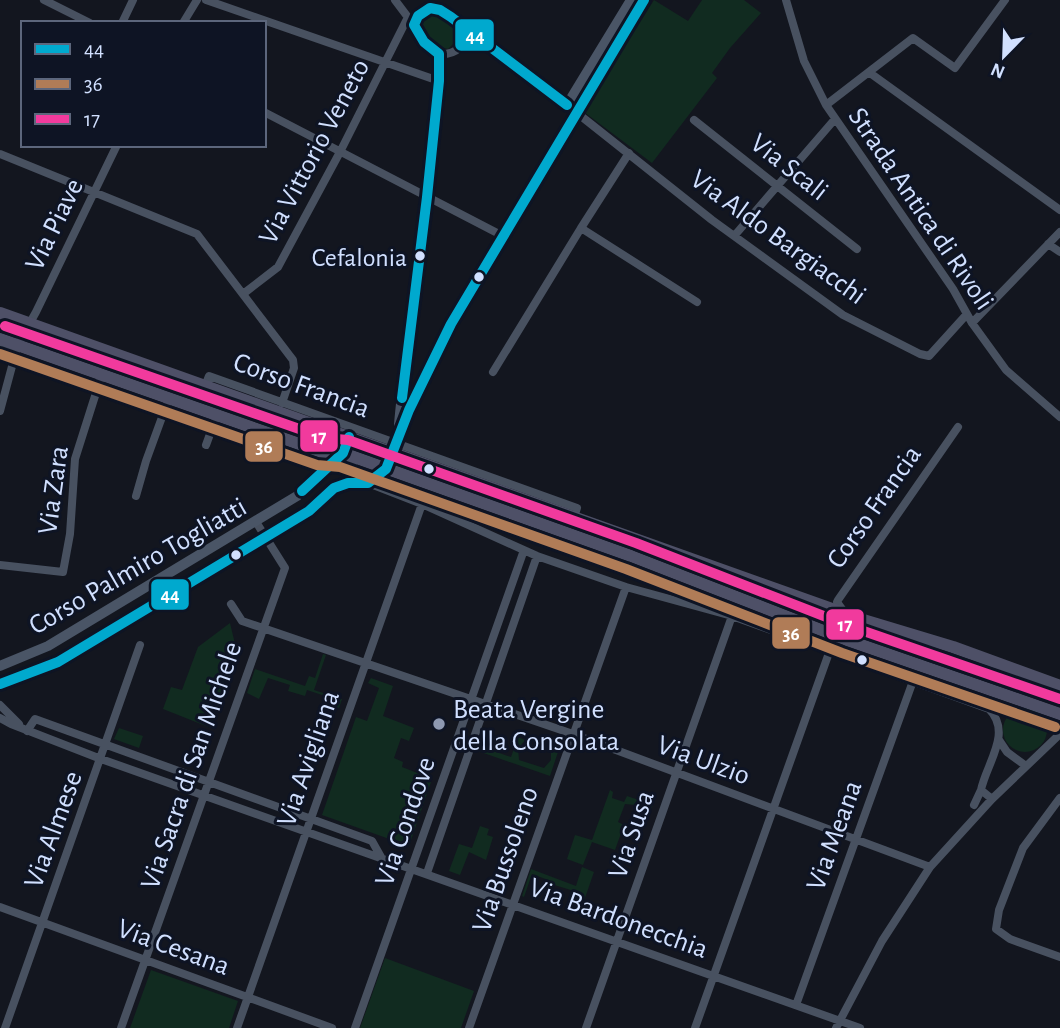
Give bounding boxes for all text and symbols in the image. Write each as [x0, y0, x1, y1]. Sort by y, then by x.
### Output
line badge: 44 [454, 18, 495, 52]
legend [21, 21, 266, 147]
north arrow [969, 21, 1039, 91]
text: 44 [465, 27, 485, 46]
text: 44 [84, 39, 104, 60]
street label: Via Vittorio Veneto [254, 55, 375, 249]
text: N [988, 59, 1008, 82]
text: 36 [84, 74, 103, 95]
street label: Strada Antica di Rivoli [842, 103, 998, 315]
text: 17 [84, 109, 100, 130]
street label: Via Scali [745, 129, 833, 206]
street label: Via Aldo Bargiacchi [685, 165, 871, 310]
street label: Via Piave [21, 175, 89, 275]
place label: Cefalonia [312, 245, 407, 271]
marker: Cefalonia [413, 249, 427, 263]
unlabelled marker [472, 270, 486, 284]
street label: Corso Francia [229, 348, 373, 423]
line badge: 17 [299, 419, 339, 453]
text: 17 [311, 428, 327, 447]
line badge: 36 [244, 430, 284, 463]
text: 36 [255, 438, 273, 457]
street label: Corso Francia [822, 441, 927, 574]
street label: Via Zara [34, 444, 74, 536]
unlabelled marker [422, 462, 436, 476]
street label: Corso Palmiro Togliatti [24, 493, 252, 640]
unlabelled marker [229, 548, 243, 562]
line badge: 44 [150, 578, 190, 611]
text: 44 [160, 586, 180, 605]
line badge: 17 [825, 608, 865, 641]
line badge: 36 [771, 616, 811, 650]
text: 17 [837, 616, 853, 635]
text: 36 [782, 625, 800, 644]
street label: Via Sacra di San Michele [136, 638, 247, 893]
unlabelled marker [855, 653, 869, 667]
street label: Via Avigliana [273, 687, 345, 830]
place label: Beata Vergine della Consolata [453, 696, 620, 756]
marker: Beata Vergine della Consolata [431, 716, 447, 732]
street label: Via Ulzio [653, 731, 754, 791]
street label: Via Condove [371, 754, 441, 890]
street label: Via Almese [20, 768, 88, 892]
street label: Via Meana [802, 777, 868, 894]
street label: Via Bussoleno [468, 783, 544, 936]
street label: Via Susa [604, 787, 660, 882]
street label: Via Bardonecchia [525, 874, 711, 964]
street label: Via Cesana [113, 915, 233, 981]

